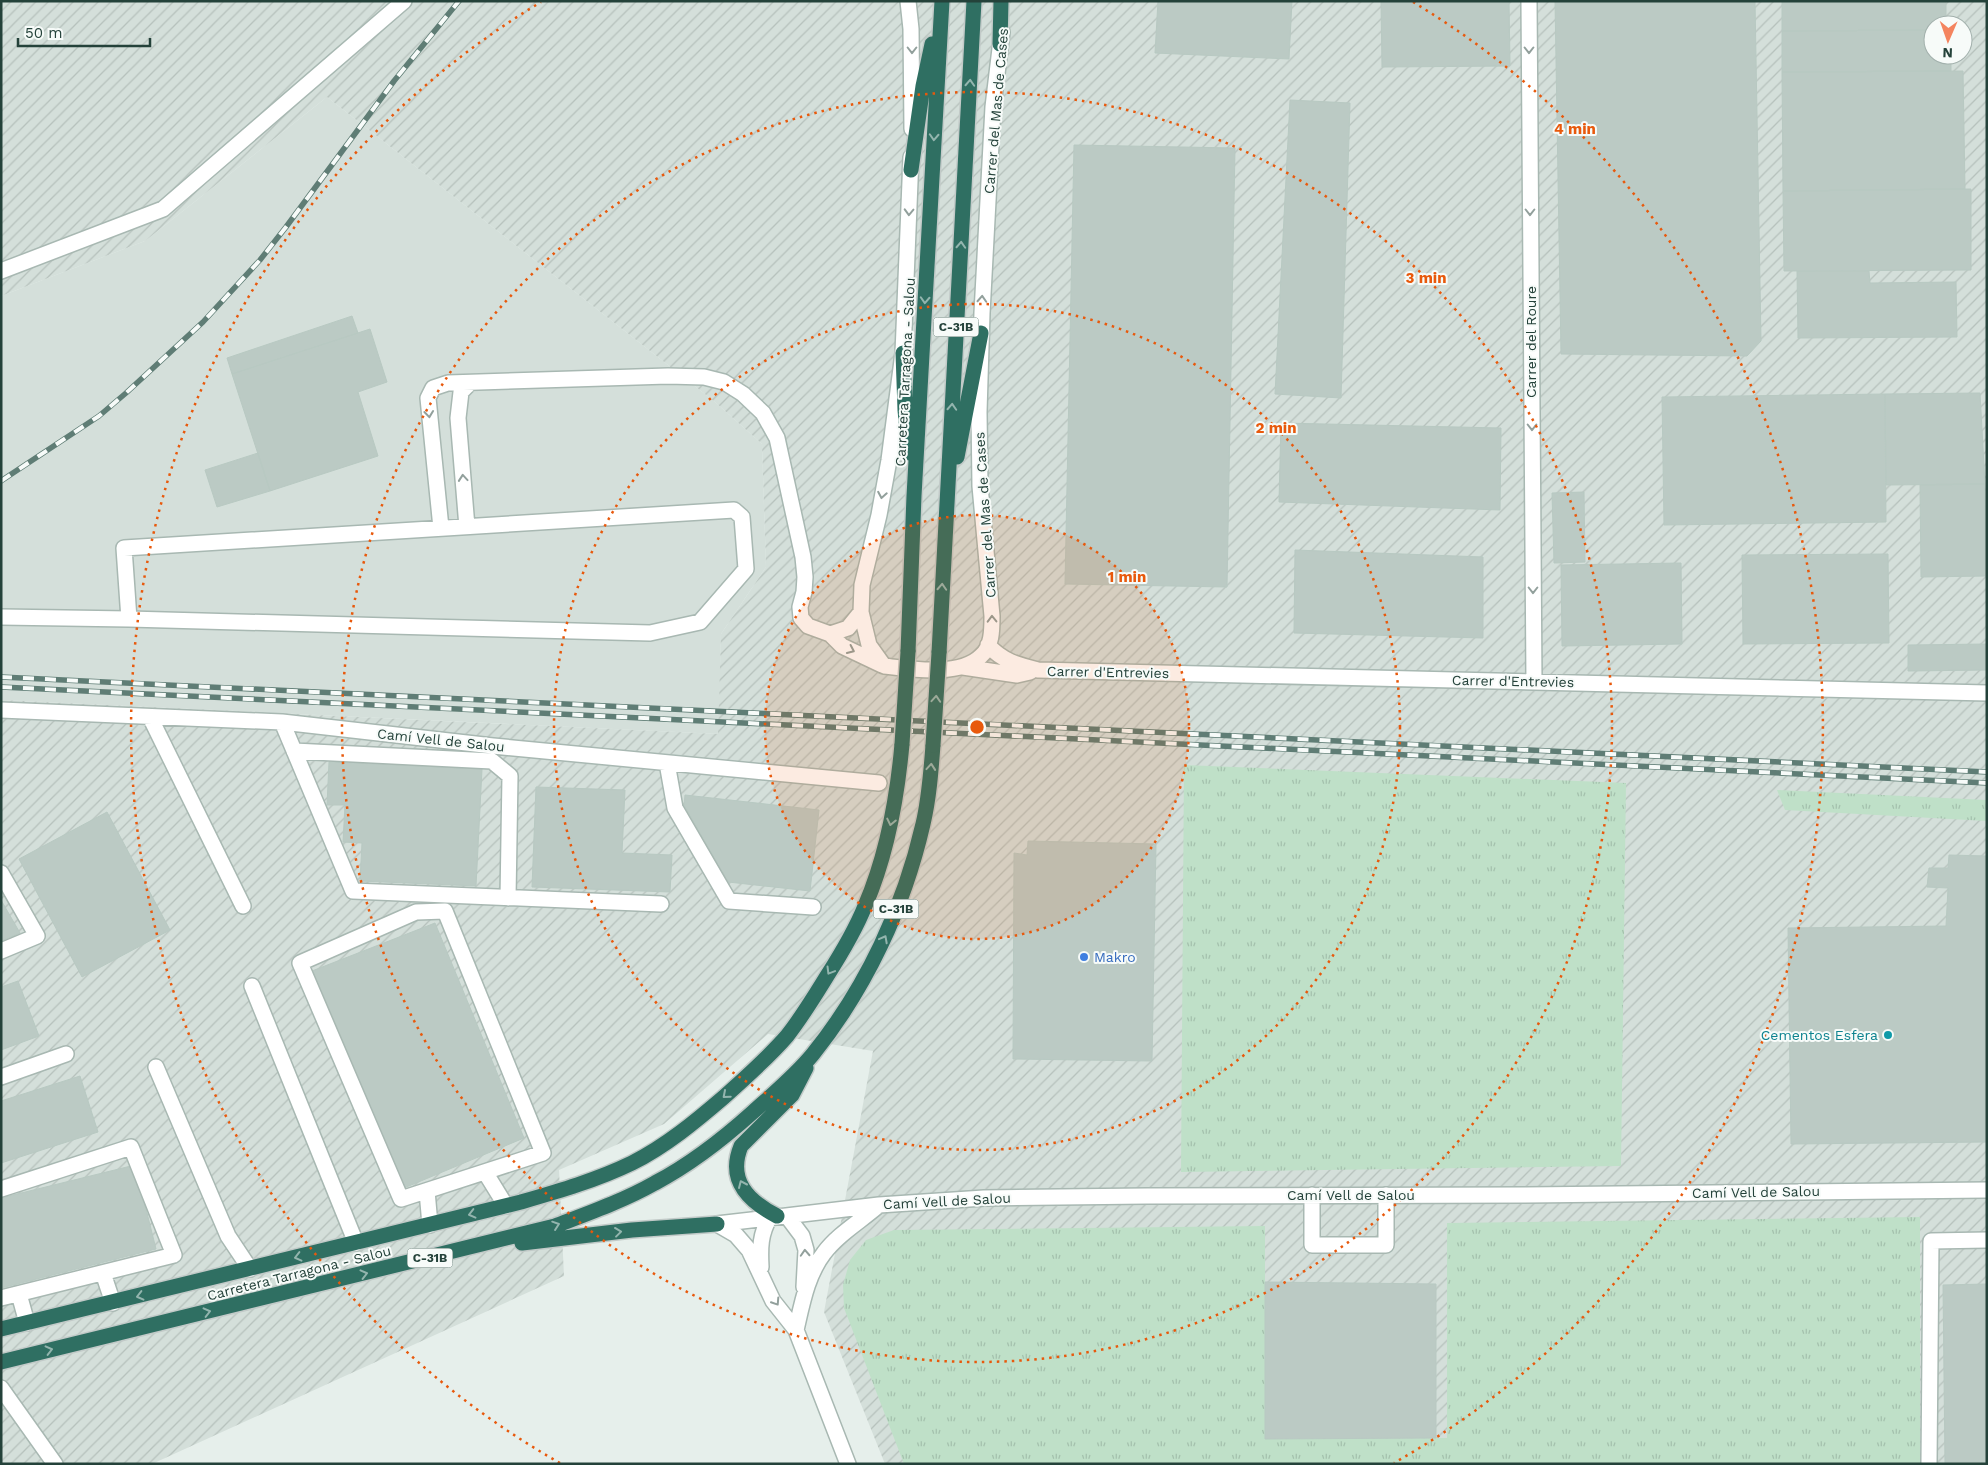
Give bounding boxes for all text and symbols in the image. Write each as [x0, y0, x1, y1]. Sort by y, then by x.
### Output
scale bar [18, 15, 150, 47]
north arrow [1923, 15, 1973, 65]
text: 50 m [25, 24, 62, 42]
street label: Carrer del Mas de Cases [981, 27, 1011, 195]
text: N [1942, 45, 1953, 61]
one-way arrow [907, 46, 917, 54]
one-way arrow [1524, 46, 1534, 54]
one-way arrow [964, 78, 975, 86]
text: 4 min [1554, 120, 1596, 138]
one-way arrow [929, 134, 940, 142]
one-way arrow [904, 208, 914, 216]
one-way arrow [1525, 209, 1536, 217]
one-way arrow [955, 241, 966, 249]
text: 3 min [1406, 269, 1446, 287]
street label: Carretera Tarragona - Salou [892, 277, 918, 467]
street label: Carrer del Roure [1523, 286, 1539, 398]
one-way arrow [977, 295, 988, 303]
one-way arrow [920, 296, 931, 304]
road number: C-31B [934, 318, 978, 337]
one-way arrow [947, 403, 957, 410]
one-way arrow [424, 411, 435, 419]
text: 2 min [1255, 419, 1297, 437]
one-way arrow [1527, 424, 1537, 432]
street label: Carrer del Mas de Cases [971, 431, 999, 599]
one-way arrow [457, 474, 468, 482]
one-way arrow [878, 491, 888, 500]
text: 1 min [1108, 568, 1146, 586]
one-way arrow [937, 583, 948, 591]
one-way arrow [1528, 586, 1538, 594]
one-way arrow [987, 615, 997, 622]
one-way arrow [845, 644, 854, 654]
street label: Carrer d'Entrevies [1047, 663, 1169, 681]
street label: Carrer d'Entrevies [1452, 672, 1574, 690]
one-way arrow [931, 695, 942, 703]
centre of rings [968, 718, 986, 736]
street label: Camí Vell de Salou [377, 725, 505, 755]
one-way arrow [925, 762, 936, 770]
one-way arrow [887, 817, 897, 826]
road number: C-31B [874, 900, 918, 919]
one-way arrow [877, 936, 887, 945]
place label: Makro [1094, 949, 1136, 965]
marker: Makro [1078, 951, 1090, 963]
one-way arrow [827, 966, 837, 975]
place label: Cementos Esfera [1761, 1027, 1878, 1043]
marker: Cementos Esfera [1882, 1029, 1894, 1041]
one-way arrow [723, 1089, 732, 1098]
one-way arrow [738, 1181, 748, 1190]
street label: Camí Vell de Salou [1692, 1183, 1820, 1201]
street label: Camí Vell de Salou [1287, 1187, 1415, 1203]
street label: Camí Vell de Salou [883, 1190, 1011, 1212]
one-way arrow [469, 1209, 477, 1219]
one-way arrow [551, 1221, 560, 1231]
one-way arrow [614, 1227, 622, 1237]
street label: Carretera Tarragona - Salou [205, 1242, 393, 1304]
road number: C-31B [408, 1248, 452, 1268]
one-way arrow [799, 1249, 810, 1257]
one-way arrow [293, 1251, 302, 1262]
one-way arrow [360, 1269, 369, 1280]
one-way arrow [136, 1290, 145, 1301]
one-way arrow [769, 1297, 779, 1306]
one-way arrow [202, 1307, 211, 1318]
one-way arrow [44, 1345, 53, 1356]

